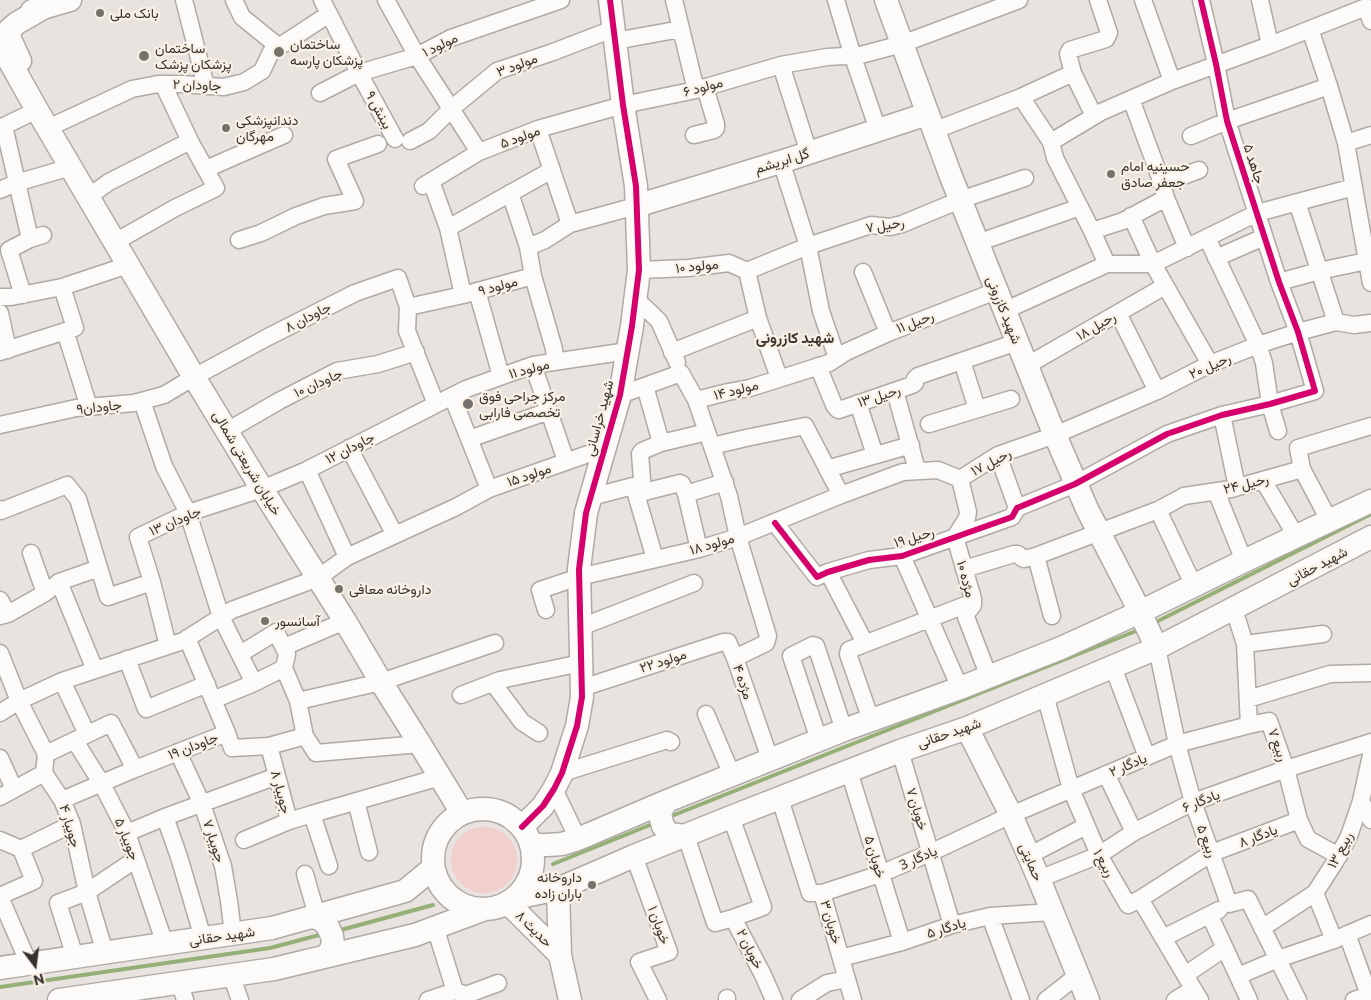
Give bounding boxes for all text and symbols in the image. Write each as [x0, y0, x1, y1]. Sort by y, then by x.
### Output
place label: بانک ملی [110, 5, 159, 21]
marker: بانک ملی [94, 7, 106, 19]
street label: مولود ۱ [420, 29, 460, 61]
place label: ساختمان پزشکان پارسه [290, 36, 363, 68]
place label: ساختمان پزشکان پزشک [155, 40, 232, 72]
marker: ساختمان پزشکان پارسه [272, 45, 286, 59]
marker: ساختمان پزشکان پزشک [137, 49, 151, 63]
street label: مولود ۳ [494, 50, 540, 80]
street label: مولود ۶ [681, 74, 725, 100]
street label: جاودان ۲ [172, 76, 222, 94]
street label: بینش ۹ [362, 88, 396, 132]
place label: دندانپزشکی مهرگان [236, 112, 299, 144]
marker: دندانپزشکی مهرگان [220, 122, 232, 134]
street label: مولود ۵ [498, 122, 542, 152]
street label: جاهد ۵ [1240, 142, 1268, 186]
street label: گل ابریشم [753, 145, 811, 177]
place label: حسینیه امام جعفر صادق [1121, 158, 1190, 190]
marker: حسینیه امام جعفر صادق [1105, 168, 1117, 180]
street label: رحیل ۷ [864, 214, 906, 236]
street label: مولود ۱۰ [675, 255, 719, 277]
street label: مولود ۹ [476, 273, 520, 299]
street label: شهید کازرونی [983, 274, 1025, 346]
street label: جاودان ۸ [282, 298, 334, 336]
street label: رحیل ۱۱ [894, 307, 936, 337]
street label: رحیل ۱۸ [1073, 308, 1119, 344]
district label: شهید کازرونی [756, 329, 834, 347]
street label: رحیل ۲۰ [1187, 349, 1233, 383]
street label: مولود ۱۱ [507, 356, 551, 382]
street label: جاودان ۱۰ [291, 365, 345, 401]
street label: مولود ۱۴ [712, 376, 760, 404]
street label: شهید خراسانی [581, 378, 617, 458]
street label: رحیل ۱۳ [856, 381, 902, 411]
place label: مرکز جراحی فوق تخصصی فارابی [479, 388, 565, 421]
street label: جاودان۹ [76, 396, 122, 418]
marker: مرکز جراحی فوق تخصصی فارابی [461, 397, 475, 411]
street label: خیابان شریعتی شمالی [209, 407, 285, 519]
street label: جاودان ۱۲ [323, 429, 377, 467]
street label: رحیل ۱۷ [968, 444, 1014, 480]
street label: مولود ۱۵ [505, 460, 553, 490]
street label: رحیل ۲۴ [1222, 470, 1270, 498]
street label: جاودان ۱۳ [147, 503, 203, 539]
street label: رحیل ۱۹ [892, 523, 936, 551]
street label: مولود ۱۸ [688, 530, 736, 558]
street label: شهید حقانی [1284, 543, 1350, 589]
street label: مژده ۱۰ [953, 559, 979, 599]
place label: داروخانه معافی [349, 581, 431, 597]
marker: داروخانه معافی [333, 583, 345, 595]
place label: آسانسور [275, 613, 320, 629]
marker: آسانسور [259, 615, 271, 627]
street label: مولود ۲۲ [638, 646, 688, 676]
street label: مژده ۴ [729, 662, 757, 702]
street label: شهید حقانی [915, 714, 983, 752]
street label: ربیع ۷ [1265, 726, 1291, 764]
street label: جاودان ۱۹ [166, 729, 220, 763]
street label: یادگار ۲ [1107, 750, 1149, 780]
street label: جویبار ۸ [267, 768, 295, 816]
street label: خوبان ۷ [903, 786, 931, 832]
street label: یادگار ۶ [1180, 786, 1222, 816]
street label: جویبار ۴ [56, 803, 84, 849]
street label: جویبار ۵ [111, 815, 143, 863]
street label: جویبار ۷ [199, 817, 229, 865]
street label: یادگار ۸ [1236, 821, 1280, 851]
street label: ربیع ۵ [1193, 822, 1221, 860]
street label: ربیع ۱۳ [1323, 829, 1357, 871]
street label: خوبان ۵ [861, 834, 889, 880]
street label: حمایتی [1015, 841, 1047, 883]
street label: یادگار 3 [896, 842, 940, 874]
street label: ربیع ۱ [1090, 846, 1118, 880]
place label: داروخانه باران زاده [535, 869, 582, 902]
marker: داروخانه باران زاده [586, 879, 598, 891]
street label: خوبان ۳ [817, 898, 845, 946]
street label: خوبان ۱ [644, 904, 674, 946]
street label: حدیث ۸ [512, 907, 556, 951]
street label: یادگار ۵ [924, 914, 968, 942]
street label: شهید حقانی [188, 923, 256, 949]
street label: خوبان ۲ [733, 926, 767, 972]
north arrow [10, 940, 60, 990]
text: N [32, 970, 46, 990]

